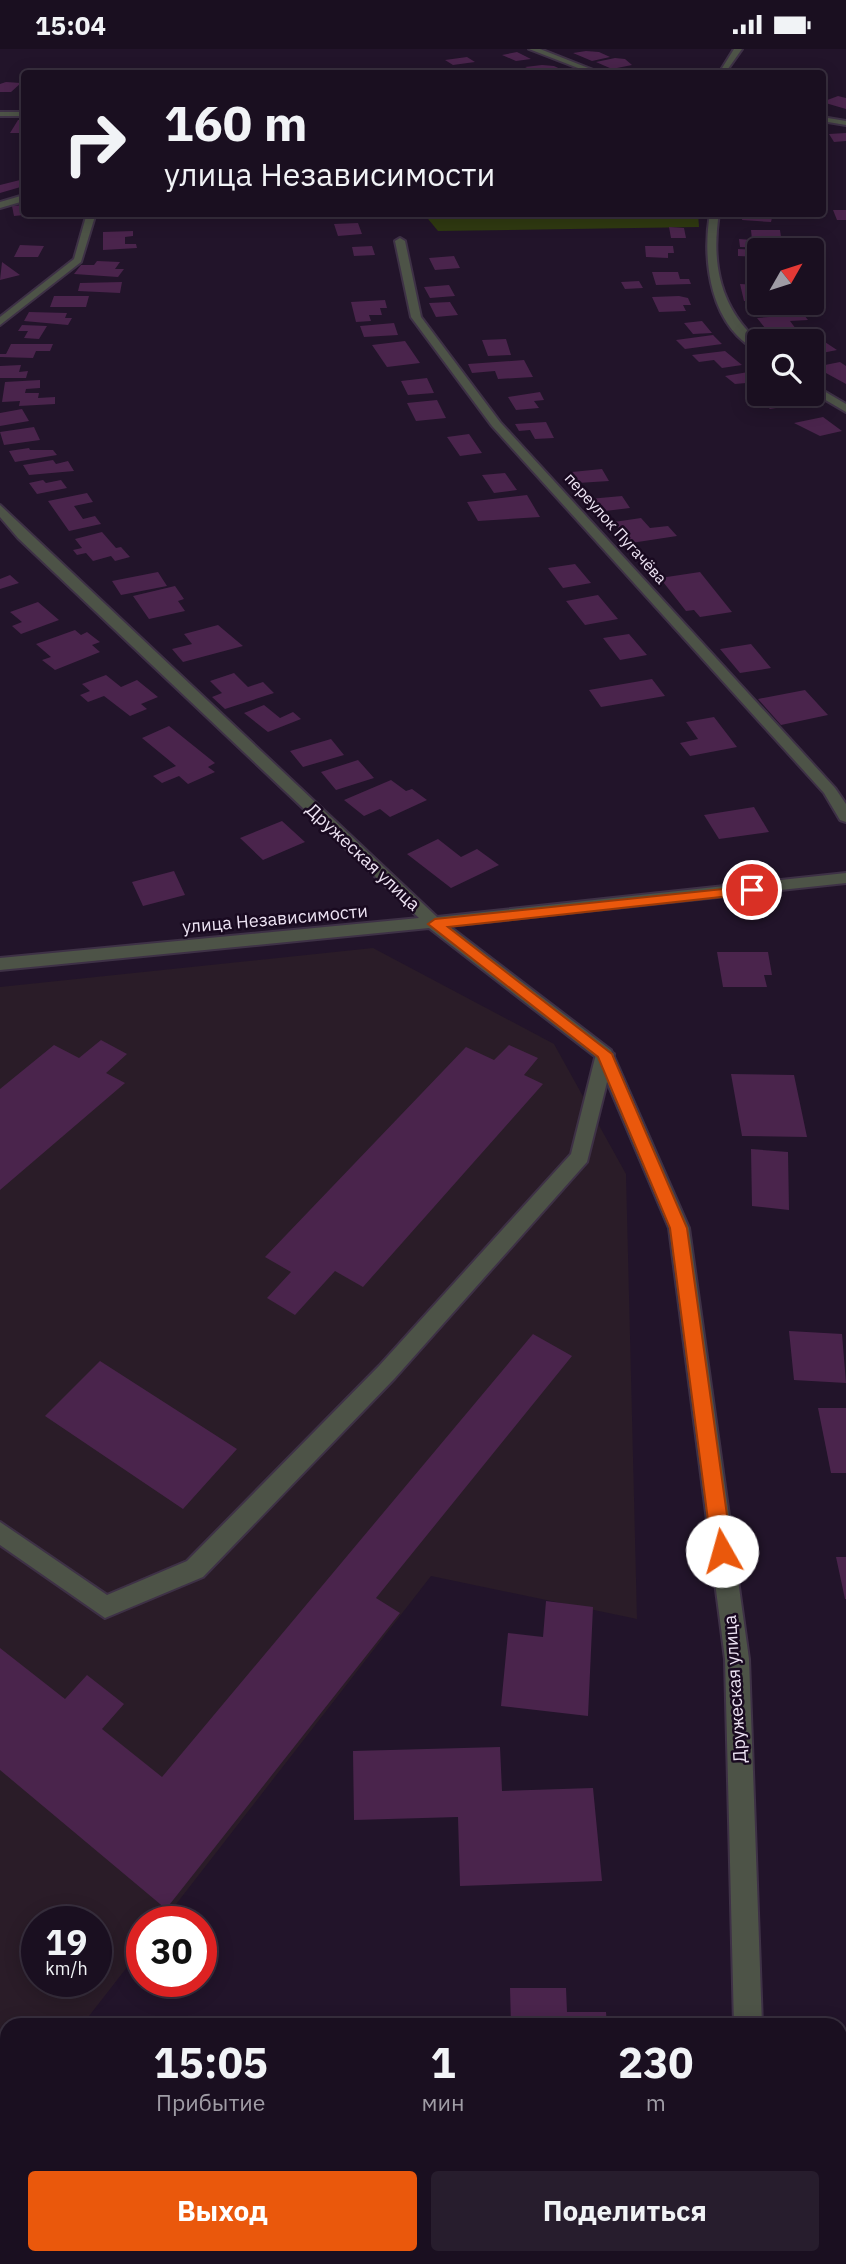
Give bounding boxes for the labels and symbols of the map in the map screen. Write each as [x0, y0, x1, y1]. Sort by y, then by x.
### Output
north arrow [747, 238, 824, 315]
street label: переулок Пугачёва [561, 468, 672, 588]
street label: Дружеская улица [301, 798, 426, 916]
pin [722, 860, 782, 920]
street label: улица Независимости [181, 899, 369, 938]
position arrow [685, 1514, 759, 1588]
street label: Дружеская улица [718, 1614, 751, 1764]
speed limit sign: 30 [126, 1906, 217, 1997]

